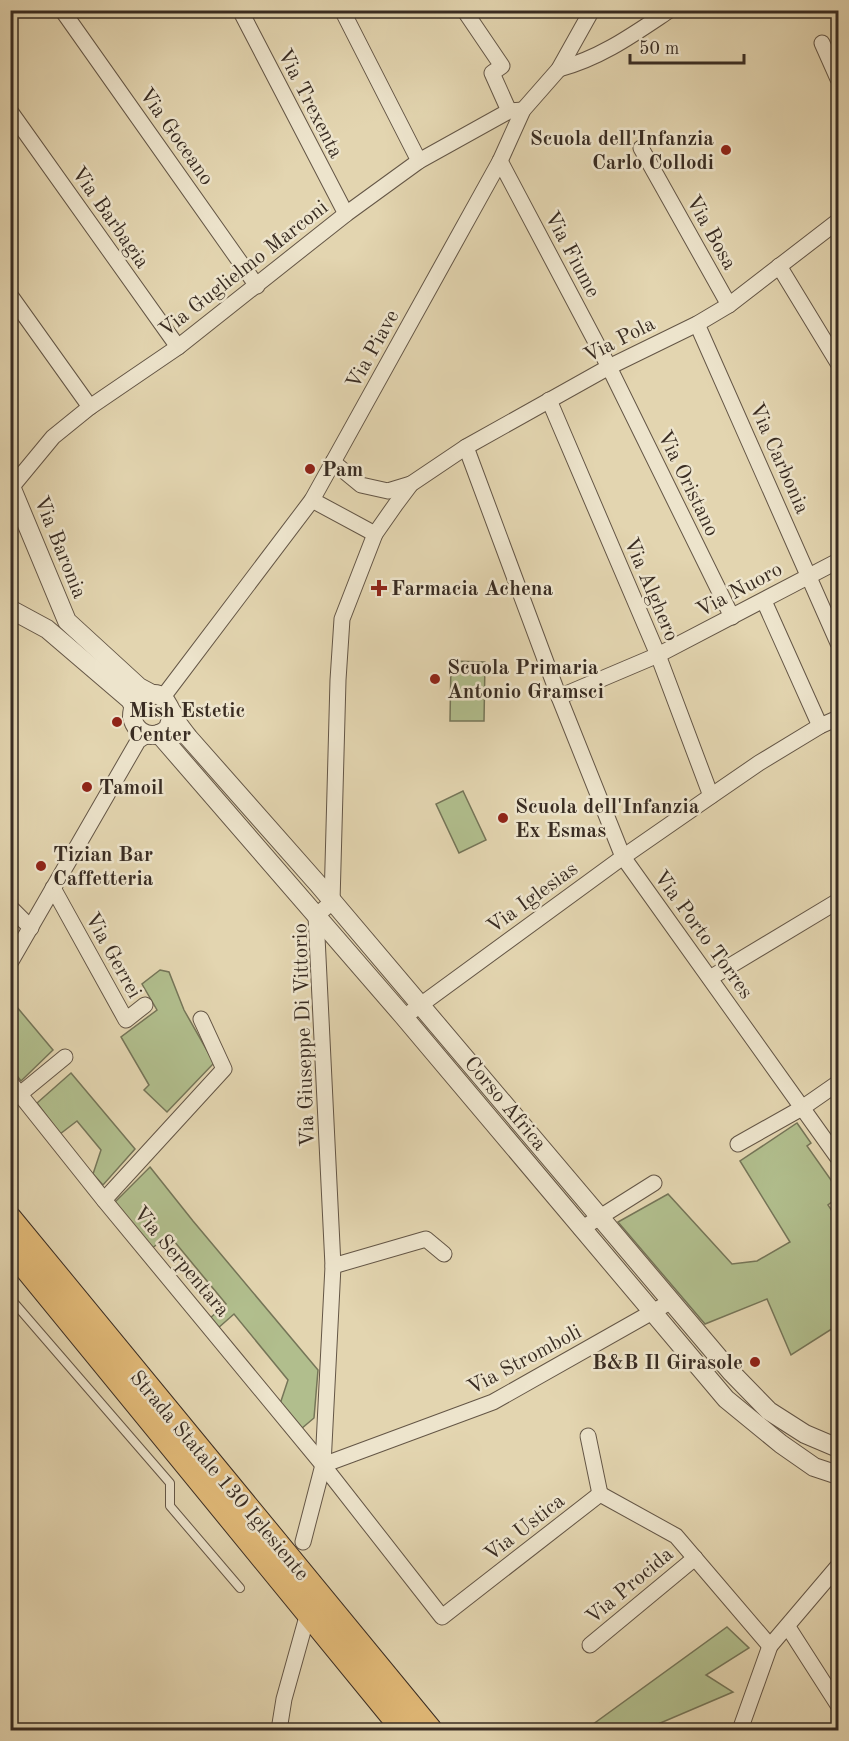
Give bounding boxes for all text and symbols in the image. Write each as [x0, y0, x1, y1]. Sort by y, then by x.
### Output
scale bar [630, 27, 744, 65]
text: 50 m [639, 40, 679, 58]
street label: Via Trexenta [273, 46, 346, 162]
street label: Via Goceano [135, 84, 217, 189]
place label: Scuola dell'Infanzia Carlo Collodi [530, 129, 714, 174]
marker: Scuola dell'Infanzia Carlo Collodi [719, 143, 733, 157]
street label: Via Barbagia [67, 163, 153, 273]
street label: Via Bosa [682, 192, 740, 274]
street label: Via Guglielmo Marconi [156, 197, 332, 341]
street label: Via Fiume [540, 208, 603, 301]
street label: Via Piave [343, 307, 404, 393]
street label: Via Pola [581, 314, 659, 367]
street label: Via Carbonia [745, 400, 812, 517]
street label: Via Oristano [653, 427, 722, 540]
place label: Pam [322, 460, 363, 481]
marker: Pam [303, 462, 317, 476]
street label: Via Baronia [30, 493, 90, 602]
street label: Via Alghero [619, 535, 682, 644]
street label: Via Nuoro [693, 559, 786, 622]
place label: Farmacia Achena [391, 579, 553, 600]
marker: Farmacia Achena [372, 581, 386, 595]
place label: Scuola Primaria Antonio Gramsci [447, 658, 604, 703]
marker: Scuola Primaria Antonio Gramsci [428, 672, 442, 686]
place label: Mish Estetic Center [129, 701, 245, 746]
marker: Mish Estetic Center [110, 715, 124, 729]
place label: Tamoil [99, 778, 164, 799]
marker: Tamoil [80, 780, 94, 794]
place label: Scuola dell'Infanzia Ex Esmas [515, 797, 700, 842]
marker: Scuola dell'Infanzia Ex Esmas [496, 811, 510, 825]
place label: Tizian Bar Caffetteria [53, 845, 154, 890]
street label: Via Iglesias [484, 858, 582, 938]
marker: Tizian Bar Caffetteria [34, 859, 48, 873]
street label: Via Porto Torres [649, 867, 756, 1003]
street label: Via Gerrei [81, 909, 145, 1002]
street label: Via Giuseppe Di Vittorio [290, 923, 319, 1147]
street label: Corso Africa [460, 1053, 550, 1155]
street label: Via Serpentara [129, 1203, 233, 1321]
street label: Via Stromboli [464, 1322, 585, 1399]
place label: B&B Il Girasole [592, 1353, 743, 1374]
marker: B&B Il Girasole [748, 1355, 762, 1369]
street label: Strada Statale 130 Iglesiente [125, 1367, 313, 1585]
street label: Via Ustica [481, 1491, 569, 1566]
street label: Via Procida [582, 1544, 678, 1628]

